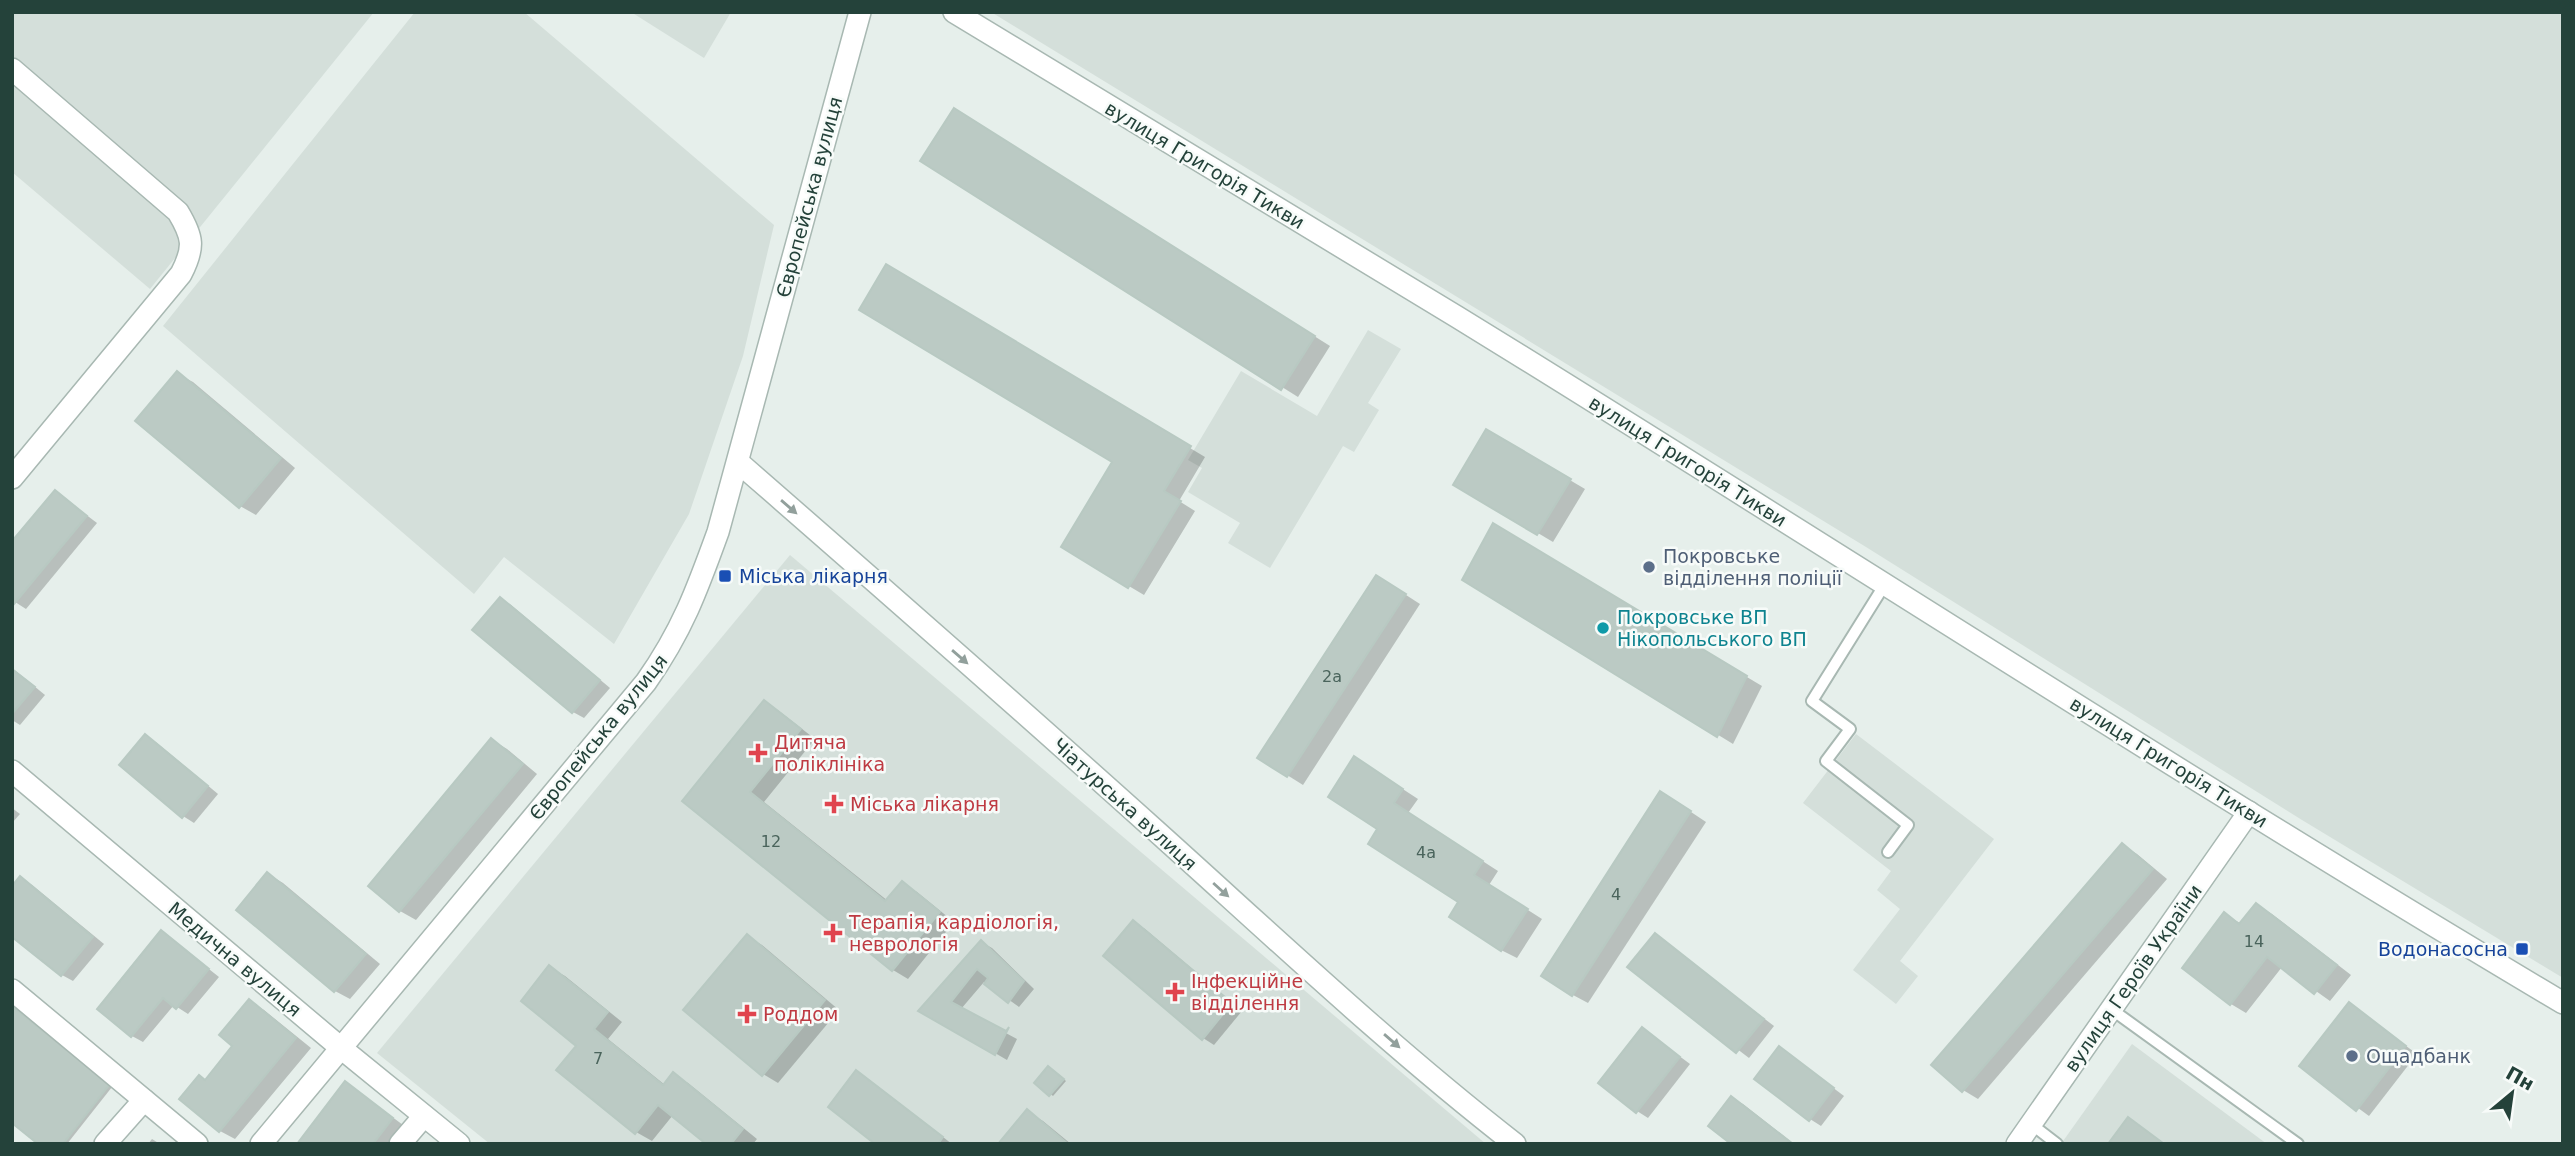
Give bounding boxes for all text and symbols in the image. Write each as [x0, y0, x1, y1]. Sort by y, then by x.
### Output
street label: Європейська вулиця [772, 94, 846, 300]
street label: вулиця Григорія Тикви [1101, 97, 1309, 233]
street label: вулиця Григорія Тикви [1585, 391, 1791, 531]
one-way arrow [781, 498, 798, 514]
place label: Покровське відділення поліції [1663, 545, 1843, 589]
marker: Покровське відділення поліції [1641, 559, 1657, 575]
place label: Міська лікарня [739, 565, 888, 587]
marker: Міська лікарня [717, 568, 733, 584]
place label: Покровське ВП Нікопольського ВП [1617, 606, 1807, 650]
marker: Покровське ВП Нікопольського ВП [1595, 620, 1611, 636]
one-way arrow [951, 649, 969, 665]
street label: Європейська вулиця [524, 650, 672, 824]
house number: 2а [1322, 667, 1342, 686]
street label: вулиця Григорія Тикви [2066, 692, 2272, 832]
place label: Дитяча поліклініка [774, 731, 885, 775]
street label: Чіатурська вулиця [1048, 733, 1202, 875]
marker: Дитяча поліклініка [748, 743, 768, 763]
place label: Мiська лiкарня [850, 793, 999, 815]
marker: Мiська лiкарня [824, 794, 844, 814]
house number: 12 [761, 832, 781, 851]
house number: 4а [1416, 843, 1436, 862]
street label: вулиця Героїв України [2060, 880, 2206, 1076]
one-way arrow [1212, 882, 1230, 898]
house number: 4 [1611, 885, 1621, 904]
street label: Медична вулиця [164, 897, 306, 1021]
place label: Терапія, кардіологія, неврологія [848, 911, 1059, 955]
marker: Терапія, кардіологія, неврологія [823, 923, 843, 943]
house number: 14 [2244, 932, 2264, 951]
place label: Водонасосна [2378, 938, 2508, 960]
marker: Водонасосна [2514, 941, 2530, 957]
place label: Інфекційне відділення [1191, 970, 1303, 1014]
marker: Інфекційне відділення [1165, 982, 1185, 1002]
place label: Роддом [763, 1003, 838, 1025]
marker: Роддом [737, 1004, 757, 1024]
one-way arrow [1383, 1033, 1400, 1048]
place label: Ощадбанк [2366, 1045, 2471, 1067]
marker: Ощадбанк [2344, 1048, 2360, 1064]
house number: 7 [593, 1049, 603, 1068]
north arrow [2477, 1058, 2547, 1128]
text: Пн [2502, 1061, 2538, 1095]

